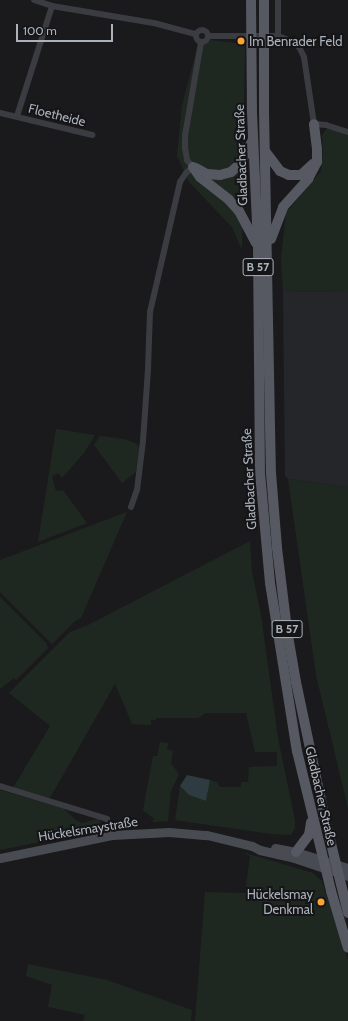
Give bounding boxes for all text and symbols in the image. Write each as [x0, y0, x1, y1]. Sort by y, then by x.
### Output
scale bar [18, 16, 115, 42]
text: 100 m [23, 23, 57, 38]
place label: Im Benrader Feld [249, 33, 342, 49]
marker: Im Benrader Feld [236, 36, 246, 46]
street label: Floetheide [27, 100, 87, 130]
street label: Gladbacher Straße [231, 104, 251, 206]
road number: B 57 [242, 257, 274, 277]
street label: Gladbacher Straße [239, 428, 259, 530]
road number: B 57 [271, 619, 303, 639]
street label: Gladbacher Straße [302, 745, 340, 847]
street label: Hückelsmaystraße [37, 813, 139, 845]
place label: Hückelsmay Denkmal [247, 887, 313, 918]
marker: Hückelsmay Denkmal [316, 897, 326, 907]

